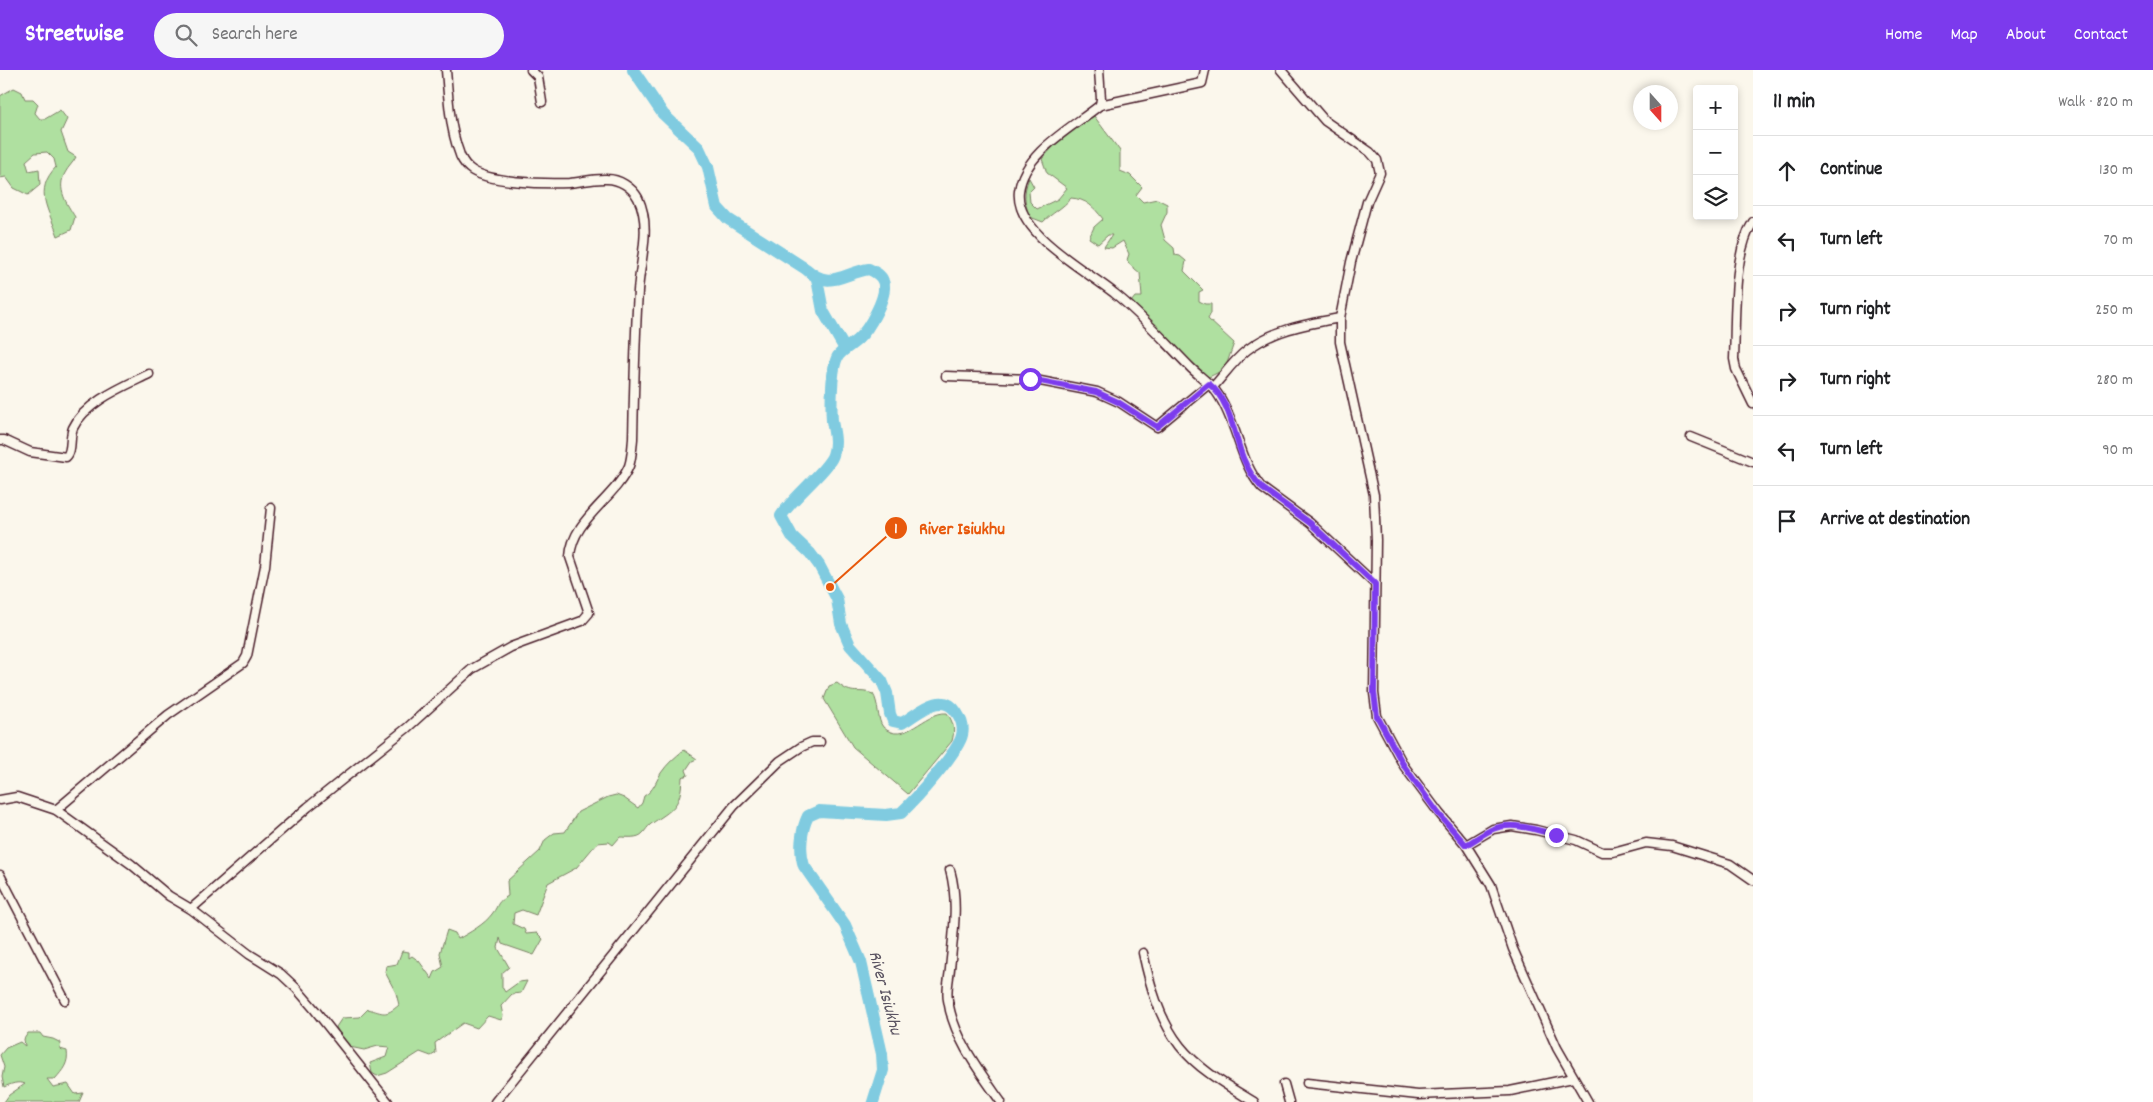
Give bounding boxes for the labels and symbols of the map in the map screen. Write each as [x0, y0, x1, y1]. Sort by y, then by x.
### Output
north arrow [1633, 85, 1678, 130]
route start [1019, 368, 1042, 391]
callout: River Isiukhu [884, 511, 1015, 544]
text: River Isiukhu [919, 518, 1005, 543]
text: 1 [894, 519, 898, 541]
route end [1545, 824, 1568, 847]
water label: River Isiukhu [861, 948, 908, 1039]

